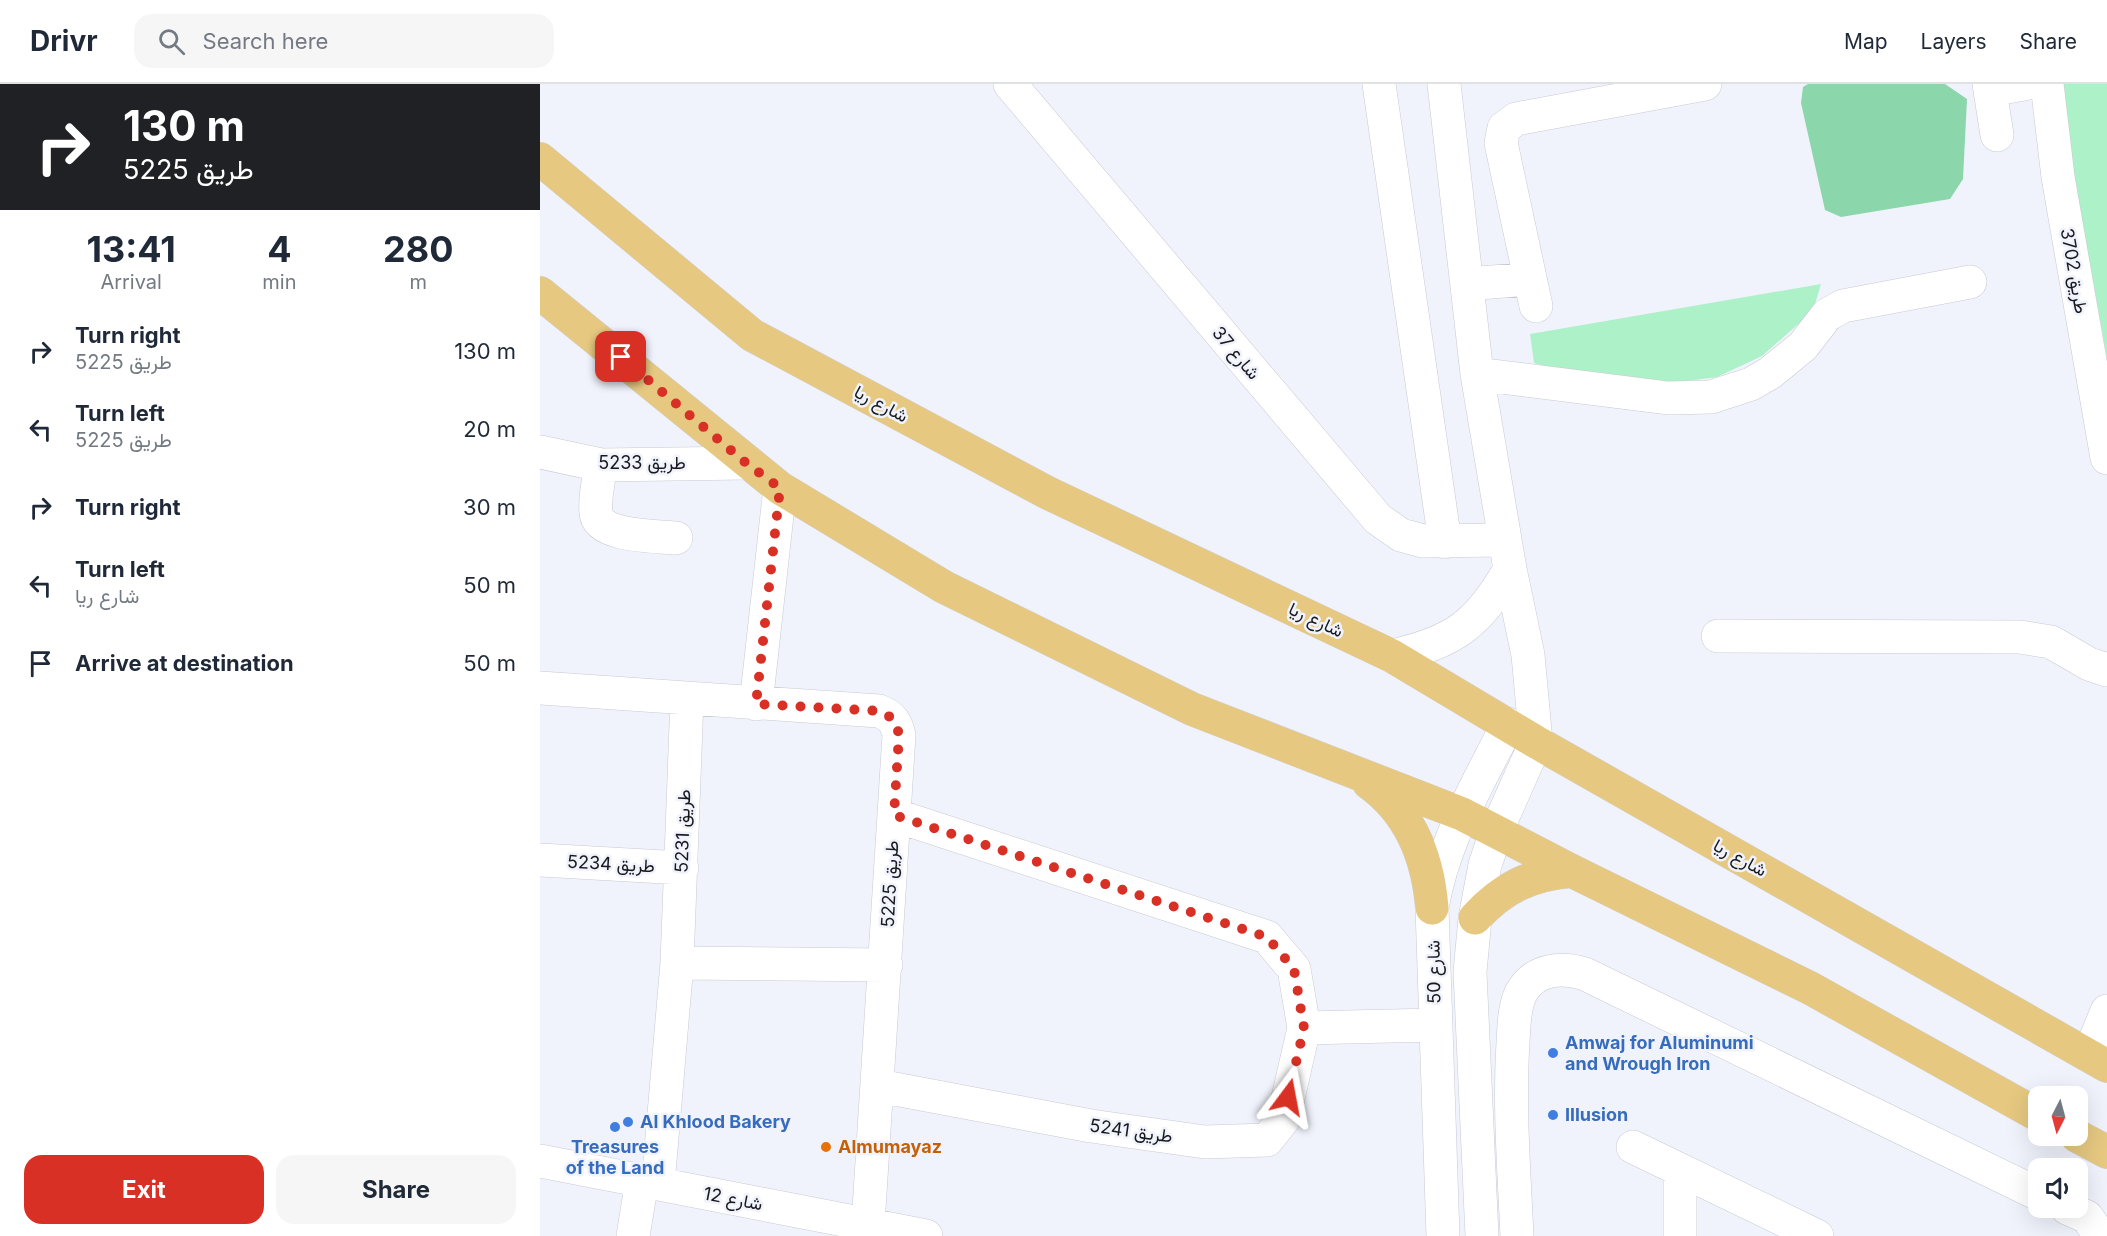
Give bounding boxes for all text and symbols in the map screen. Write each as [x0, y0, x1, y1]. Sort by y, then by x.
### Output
search box [134, 14, 554, 68]
text: Drivr [30, 24, 98, 58]
icon: search [155, 25, 188, 58]
text: Search here [203, 28, 328, 54]
text: Map [1844, 29, 1888, 54]
text: Layers [1921, 29, 1987, 54]
text: Share [2020, 29, 2077, 54]
text: 130 m [123, 100, 245, 151]
icon: right [24, 108, 102, 186]
text: طريق 5225 [123, 153, 254, 186]
street label: طريق 3702 [2056, 226, 2092, 316]
text: 13:41 [87, 227, 176, 271]
text: 4 [267, 227, 292, 271]
text: 280 [383, 227, 453, 271]
text: Arrival [100, 270, 162, 294]
text: min [262, 270, 297, 294]
text: m [409, 270, 427, 294]
text: Turn right [75, 322, 181, 348]
street label: شارع 37 [1207, 322, 1265, 385]
pin [595, 331, 646, 382]
icon: right [24, 335, 57, 368]
text: 130 m [454, 338, 516, 364]
icon: arrive [604, 340, 637, 373]
text: طريق 5225 [75, 350, 172, 374]
street label: شارع ريا [850, 381, 912, 428]
text: Turn left [75, 400, 165, 426]
icon: left [24, 413, 57, 446]
text: 20 m [463, 416, 516, 442]
text: طريق 5225 [75, 428, 172, 452]
street label: طريق 5233 [598, 452, 686, 474]
icon: right [24, 491, 57, 524]
text: Turn right [75, 494, 181, 520]
text: 30 m [463, 494, 516, 520]
text: Turn left [75, 556, 165, 582]
icon: left [24, 569, 57, 602]
text: 50 m [463, 572, 516, 598]
text: شارع ريا [75, 584, 139, 608]
street label: شارع ريا [1285, 598, 1347, 643]
icon: arrive [24, 647, 57, 680]
text: Arrive at destination [75, 650, 294, 676]
text: 50 m [463, 650, 516, 676]
street label: طريق 5231 [671, 789, 695, 873]
street label: شارع ريا [1709, 834, 1771, 882]
street label: طريق 5225 [877, 840, 903, 928]
street label: طريق 5234 [567, 851, 655, 877]
street label: شارع 50 [1422, 940, 1447, 1004]
place label: Amwaj for Aluminumi and Wrough Iron [1565, 1032, 1754, 1074]
marker: Amwaj for Aluminumi and Wrough Iron [1546, 1046, 1560, 1060]
position arrow [1256, 1065, 1320, 1129]
north arrow [2028, 1086, 2088, 1146]
map controls [2028, 1086, 2088, 1218]
place label: Illusion [1565, 1104, 1628, 1125]
marker: Illusion [1546, 1108, 1560, 1122]
place label: Al Khlood Bakery [640, 1111, 791, 1132]
street label: طريق 5241 [1088, 1114, 1174, 1148]
marker: Al Khlood Bakery [621, 1115, 635, 1129]
marker: Treasures of the Land [608, 1120, 622, 1134]
place label: Treasures of the Land [566, 1136, 664, 1178]
place label: Almumayaz [838, 1136, 942, 1157]
marker: Almumayaz [819, 1140, 833, 1154]
button: Exit [24, 1155, 264, 1224]
button: Share [276, 1155, 516, 1224]
button: sound [2028, 1158, 2088, 1218]
street label: شارع 12 [701, 1183, 764, 1216]

